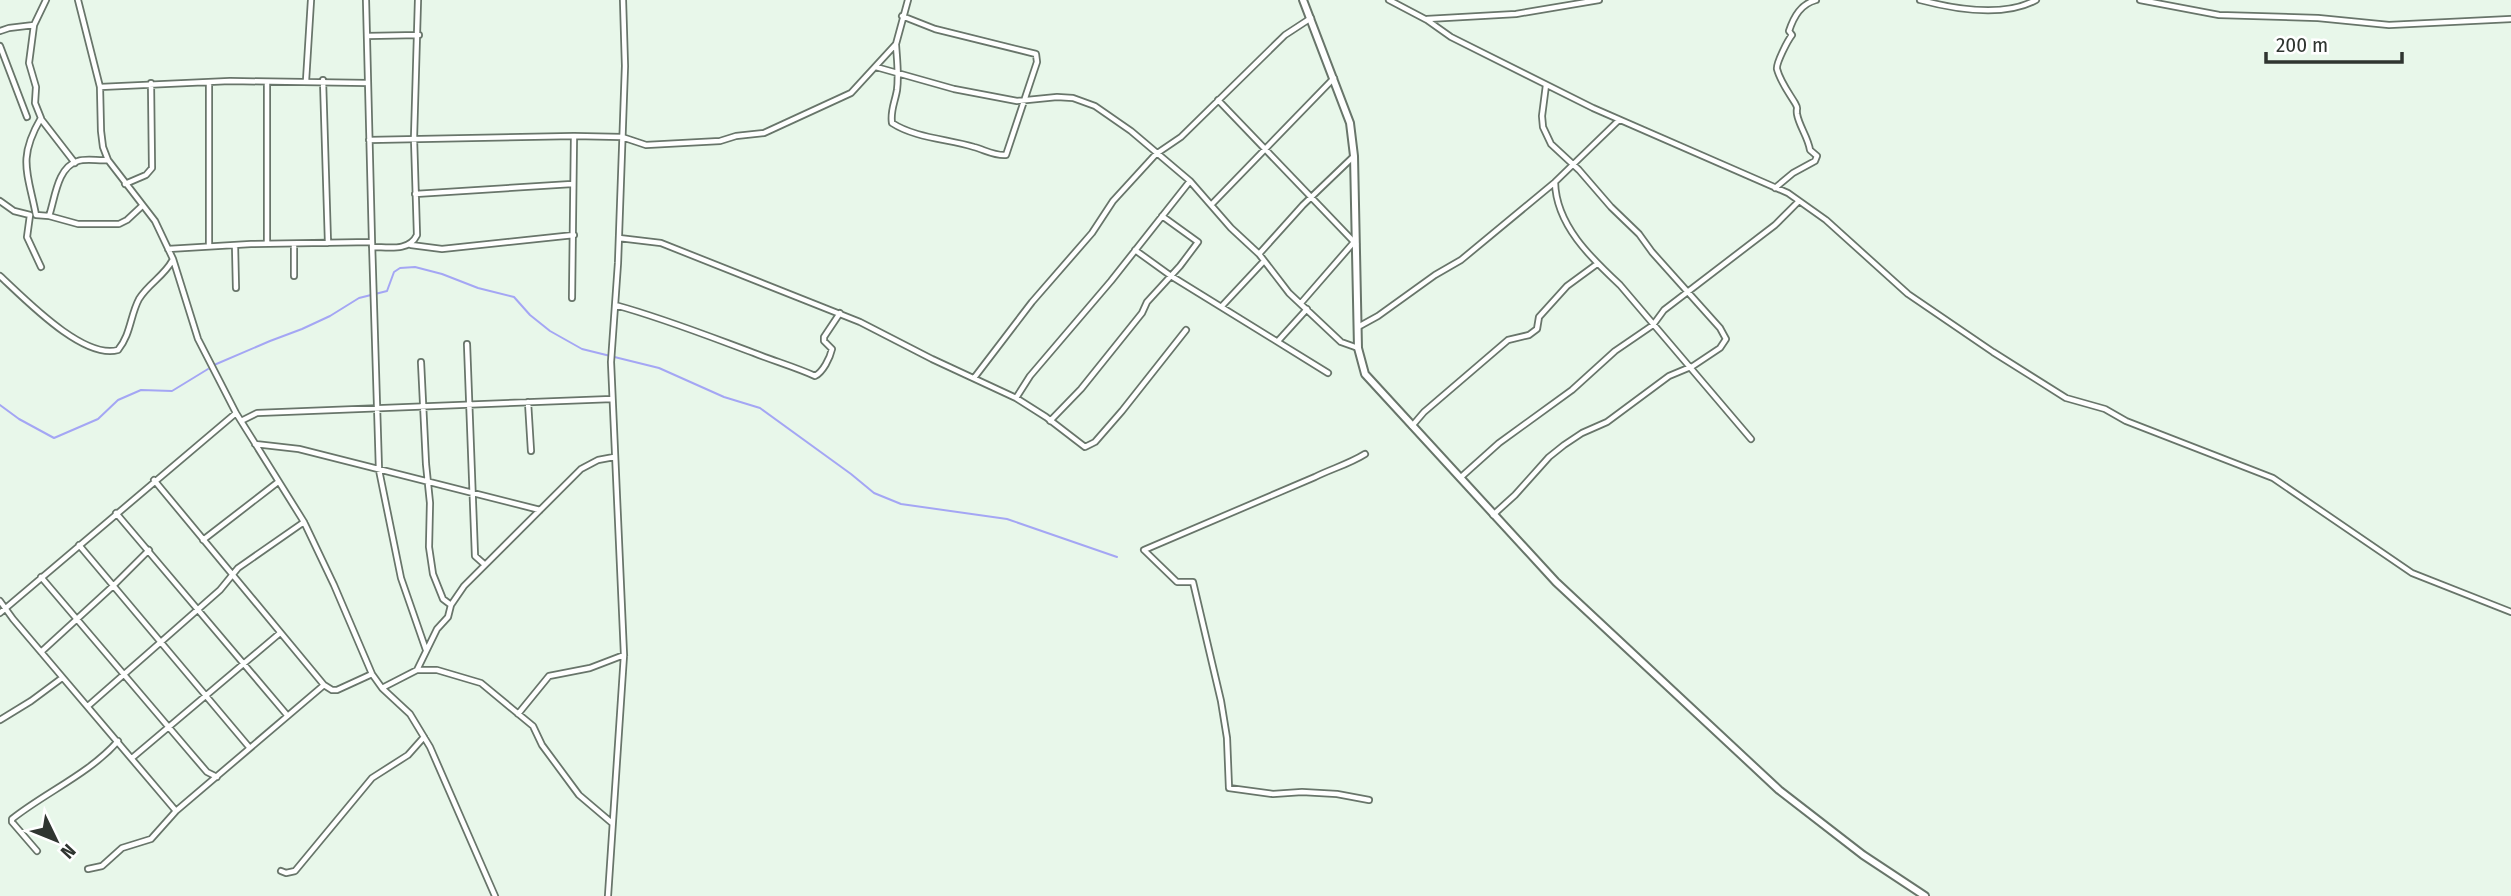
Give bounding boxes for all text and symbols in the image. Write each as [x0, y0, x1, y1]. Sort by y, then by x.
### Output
scale bar [2266, 21, 2402, 65]
text: 200 m [2276, 32, 2328, 58]
north arrow [21, 805, 91, 875]
text: N [56, 839, 80, 863]

